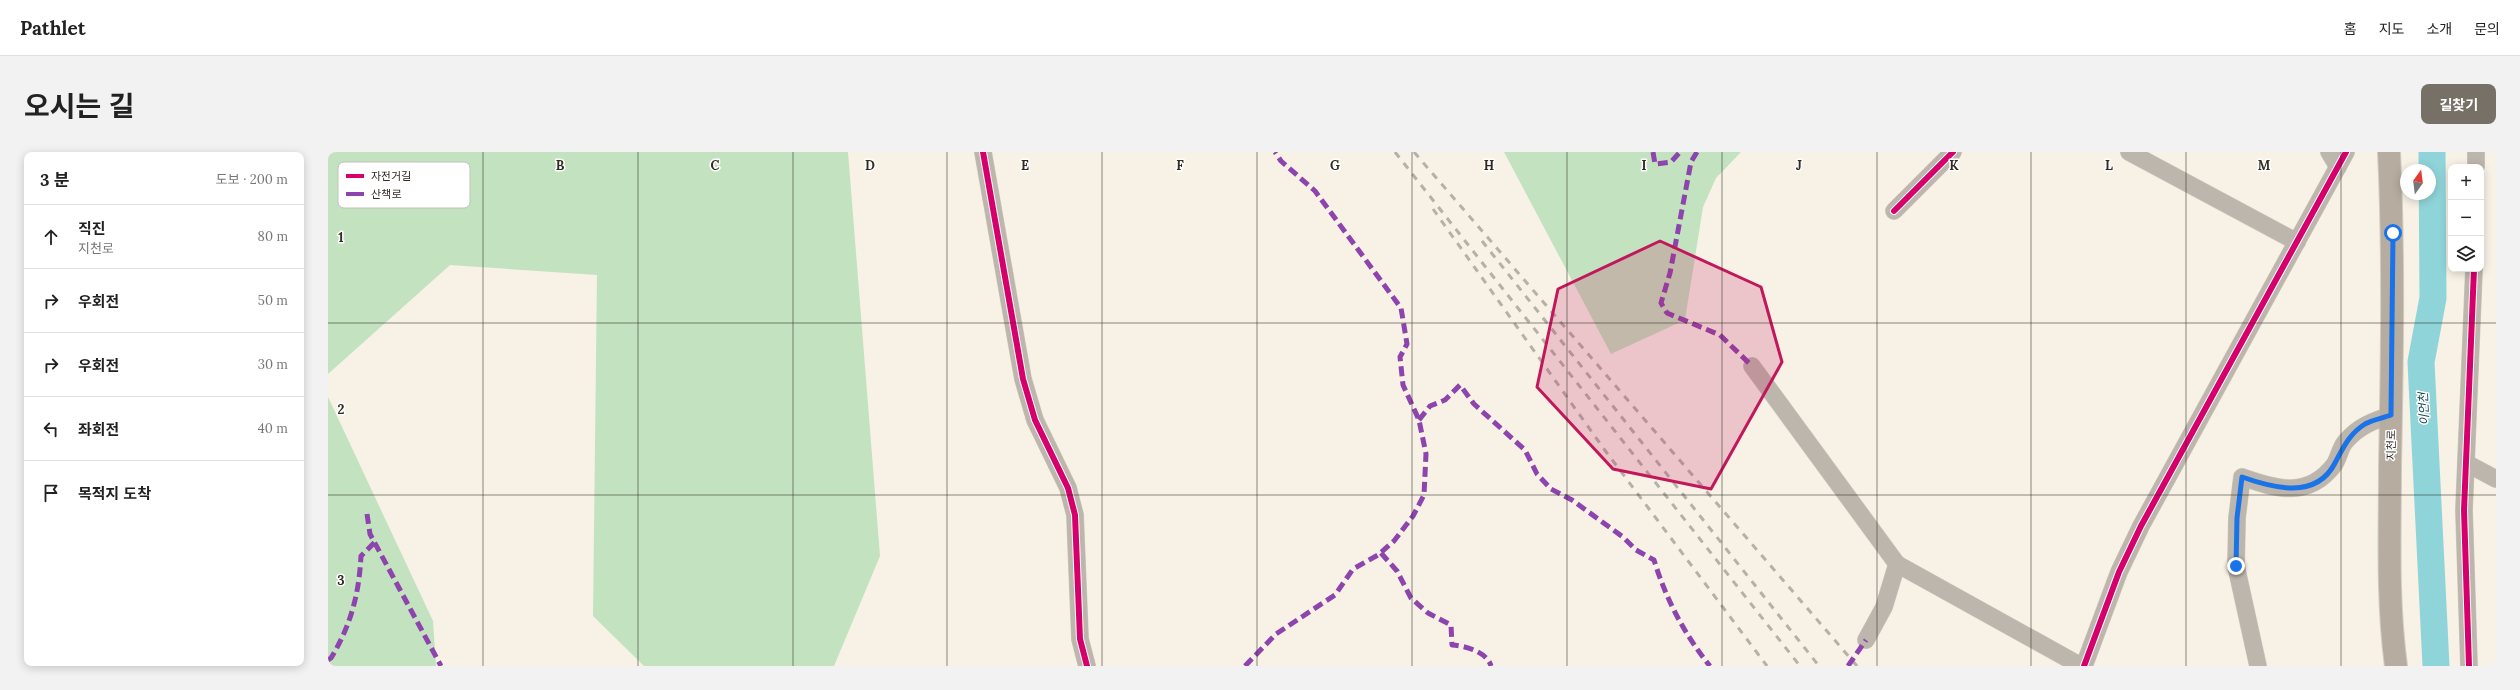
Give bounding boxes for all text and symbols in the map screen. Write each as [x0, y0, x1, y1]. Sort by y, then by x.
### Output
text: Pathlet [20, 16, 85, 40]
text: 홈 [2344, 20, 2357, 38]
text: 지도 [2379, 20, 2404, 38]
text: 소개 [2426, 20, 2452, 38]
text: 문의 [2474, 20, 2500, 38]
button: 길찾기 [2421, 84, 2496, 124]
text: 오시는 길 [24, 88, 134, 124]
text: B [556, 157, 565, 174]
text: C [711, 157, 720, 174]
text: D [865, 157, 875, 174]
text: E [1021, 157, 1029, 174]
text: F [1176, 157, 1184, 174]
text: G [1330, 157, 1340, 174]
text: H [1484, 157, 1494, 174]
text: I [1641, 157, 1647, 174]
text: J [1796, 157, 1802, 174]
text: K [1949, 157, 1959, 174]
text: L [2105, 157, 2113, 174]
text: M [2258, 157, 2271, 174]
legend [338, 162, 470, 208]
north arrow [2400, 164, 2436, 200]
map controls [2448, 164, 2484, 272]
button: + [2448, 164, 2484, 200]
text: 3 분 [40, 169, 70, 191]
text: 자전거길 [371, 169, 411, 183]
text: 도보 · 200 m [216, 171, 288, 188]
text: 산책로 [371, 187, 401, 201]
button: − [2448, 200, 2484, 236]
text: 직진 [78, 219, 106, 238]
route start [2384, 224, 2402, 242]
icon: ahead [40, 226, 62, 248]
text: 80 m [258, 228, 288, 245]
text: 1 [338, 229, 344, 246]
button: layers [2448, 236, 2484, 272]
text: 지천로 [78, 240, 114, 257]
icon: right [40, 290, 62, 312]
text: 우회전 [78, 292, 119, 311]
text: 50 m [258, 292, 288, 309]
icon: right [40, 354, 62, 376]
text: 우회전 [78, 356, 119, 375]
text: 30 m [258, 356, 288, 373]
water label: 이언천 [2415, 390, 2432, 426]
text: 2 [338, 401, 345, 418]
icon: left [40, 418, 62, 440]
text: 좌회전 [78, 420, 119, 439]
text: 40 m [258, 420, 288, 437]
street label: 지천로 [2384, 430, 2398, 460]
icon: arrive [40, 482, 62, 504]
text: 목적지 도착 [78, 484, 151, 503]
route end [2227, 557, 2245, 575]
text: 3 [337, 572, 345, 589]

